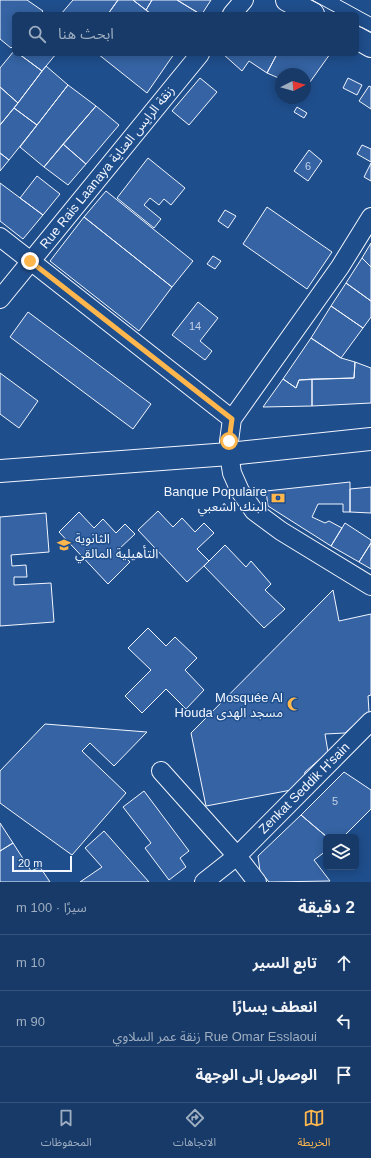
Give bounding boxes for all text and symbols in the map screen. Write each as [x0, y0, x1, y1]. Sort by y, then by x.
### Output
search box [12, 12, 359, 56]
icon: search [26, 23, 48, 45]
text: ابحث هنا [58, 25, 114, 42]
north arrow [275, 68, 311, 104]
street label: Rue Rais Laanaya زنقة الرايس العناية [37, 83, 178, 252]
house number: 6 [305, 160, 311, 172]
route end [21, 252, 39, 270]
house number: 14 [189, 320, 201, 332]
route start [220, 432, 238, 450]
place label: Banque Populaire البنك الشعبي [164, 484, 267, 517]
bank icon: Banque Populaire البنك الشعبي [270, 490, 286, 506]
place label: الثانوية التأهيلية المالقي [75, 531, 158, 564]
school or university icon: الثانوية التأهيلية المالقي [56, 537, 72, 553]
place label: Mosquée Al Houda مسجد الهدى [175, 690, 283, 721]
mosque icon: Mosquée Al Houda مسجد الهدى [286, 696, 302, 712]
street label: Zenkat Seddik H'sain [255, 739, 353, 837]
house number: 5 [332, 795, 338, 807]
map controls [323, 834, 359, 870]
button: layers [323, 834, 359, 870]
scale bar [12, 854, 72, 873]
text: 20 m [18, 857, 42, 869]
text: 2 دقيقة [298, 898, 355, 917]
text: سيرًا · 100 m [16, 900, 87, 915]
icon: ahead [333, 952, 355, 974]
text: تابع السير [253, 954, 317, 971]
text: 10 m [16, 955, 45, 970]
text: انعطف يسارًا [232, 998, 317, 1015]
icon: left [333, 1010, 355, 1032]
text: 90 m [16, 1014, 45, 1029]
text: Rue Omar Esslaoui زنقة عمر السلاوي [113, 1029, 317, 1044]
icon: arrive [333, 1064, 355, 1086]
text: الوصول إلى الوجهة [195, 1066, 317, 1083]
tab: المحفوظات [41, 1107, 92, 1154]
tab: الاتجاهات [173, 1107, 216, 1154]
tab: الخريطة [297, 1107, 330, 1154]

